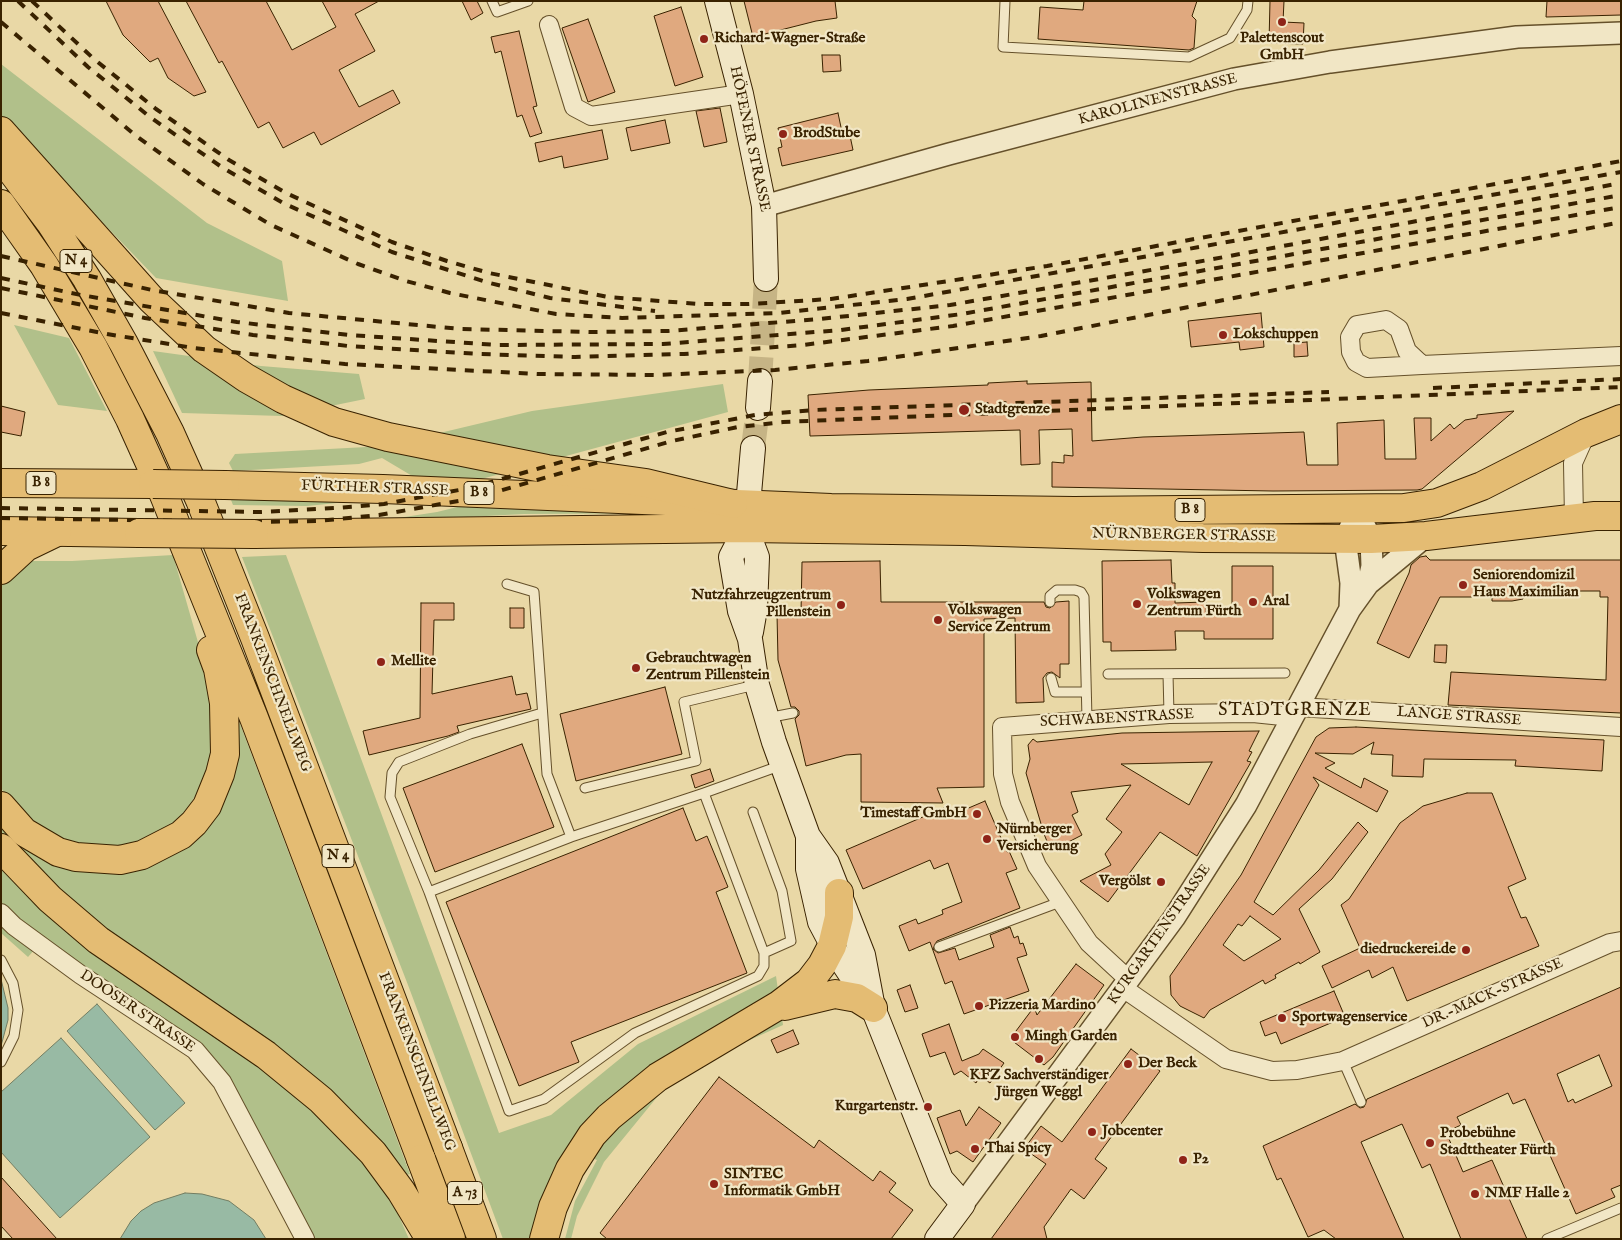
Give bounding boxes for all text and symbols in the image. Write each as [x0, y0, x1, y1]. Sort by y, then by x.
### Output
marker: Palettenscout GmbH [1276, 16, 1288, 28]
place label: Richard-Wagner-Straße [714, 30, 865, 48]
place label: Palettenscout GmbH [1240, 30, 1324, 65]
marker: Richard-Wagner-Straße [698, 33, 710, 45]
street label: HÖFENER STRASSE [725, 64, 773, 214]
street label: KAROLINENSTRASSE [1077, 70, 1239, 130]
place label: BrodStube [793, 125, 860, 143]
marker: BrodStube [777, 128, 789, 140]
road number: N 4 [60, 250, 92, 272]
place label: Lokschuppen [1233, 326, 1318, 344]
marker: Lokschuppen [1217, 329, 1229, 341]
place label: Stadtgrenze [975, 401, 1050, 419]
marker: Stadtgrenze [957, 403, 971, 417]
road number: B 8 [26, 472, 56, 494]
street label: FÜRTHER STRASSE [301, 477, 449, 501]
road number: B 8 [464, 482, 494, 504]
road number: B 8 [1175, 498, 1205, 522]
street label: NÜRNBERGER STRASSE [1092, 525, 1276, 547]
place label: Seniorendomizil Haus Maximilian [1473, 567, 1579, 602]
marker: Seniorendomizil Haus Maximilian [1457, 579, 1469, 591]
place label: Volkswagen Zentrum Fürth [1147, 586, 1242, 621]
place label: Nutzfahrzeugzentrum Pillenstein [692, 587, 831, 622]
street label: FRANKENSCHNELLWEG [230, 591, 314, 775]
place label: Aral [1263, 593, 1289, 611]
marker: Aral [1247, 596, 1259, 608]
marker: Volkswagen Zentrum Fürth [1131, 598, 1143, 610]
marker: Nutzfahrzeugzentrum Pillenstein [835, 599, 847, 611]
place label: Volkswagen Service Zentrum [948, 602, 1051, 637]
marker: Volkswagen Service Zentrum [932, 614, 944, 626]
place label: Gebrauchtwagen Zentrum Pillenstein [646, 650, 770, 685]
place label: Mellite [391, 653, 436, 671]
marker: Mellite [375, 656, 387, 668]
marker: Gebrauchtwagen Zentrum Pillenstein [630, 662, 642, 674]
district label: STADTGRENZE [1217, 700, 1373, 722]
street label: LANGE STRASSE [1396, 704, 1522, 730]
street label: SCHWABENSTRASSE [1040, 706, 1194, 732]
place label: Timestaff GmbH [860, 805, 967, 823]
marker: Timestaff GmbH [971, 808, 983, 820]
place label: Nürnberger Versicherung [997, 821, 1078, 856]
marker: Nürnberger Versicherung [981, 833, 993, 845]
road number: N 4 [322, 844, 354, 868]
street label: KURGARTENSTRASSE [1105, 861, 1215, 1009]
place label: Vergölst [1099, 873, 1151, 891]
marker: Vergölst [1155, 876, 1167, 888]
place label: diedruckerei.de [1360, 941, 1456, 959]
marker: diedruckerei.de [1460, 944, 1472, 956]
street label: DR.-MACK-STRASSE [1420, 955, 1566, 1033]
street label: DOOSER STRASSE [76, 967, 198, 1057]
street label: FRANKENSCHNELLWEG [374, 970, 458, 1154]
place label: Pizzeria Mardino [989, 997, 1096, 1015]
marker: Pizzeria Mardino [973, 1000, 985, 1012]
place label: Sportwagenservice [1292, 1009, 1407, 1027]
marker: Sportwagenservice [1276, 1012, 1288, 1024]
place label: Mingh Garden [1025, 1028, 1117, 1046]
marker: Mingh Garden [1009, 1031, 1021, 1043]
marker: KFZ Sachverständiger Jürgen Weggl [1033, 1053, 1045, 1065]
place label: Der Beck [1138, 1055, 1197, 1073]
marker: Der Beck [1122, 1058, 1134, 1070]
place label: KFZ Sachverständiger Jürgen Weggl [970, 1067, 1108, 1102]
place label: Kurgartenstr. [835, 1098, 918, 1116]
marker: Kurgartenstr. [922, 1101, 934, 1113]
place label: Jobcenter [1102, 1123, 1163, 1141]
place label: Probebühne Stadttheater Fürth [1440, 1125, 1556, 1160]
marker: Jobcenter [1086, 1126, 1098, 1138]
marker: Probebühne Stadttheater Fürth [1424, 1137, 1436, 1149]
place label: Thai Spicy [985, 1140, 1051, 1158]
marker: Thai Spicy [969, 1143, 981, 1155]
place label: P2 [1193, 1151, 1209, 1169]
marker: P2 [1177, 1154, 1189, 1166]
place label: SINTEC Informatik GmbH [724, 1166, 840, 1201]
marker: SINTEC Informatik GmbH [708, 1178, 720, 1190]
road number: A 73 [448, 1182, 482, 1204]
place label: NMF Halle 2 [1485, 1185, 1570, 1203]
marker: NMF Halle 2 [1469, 1188, 1481, 1200]

